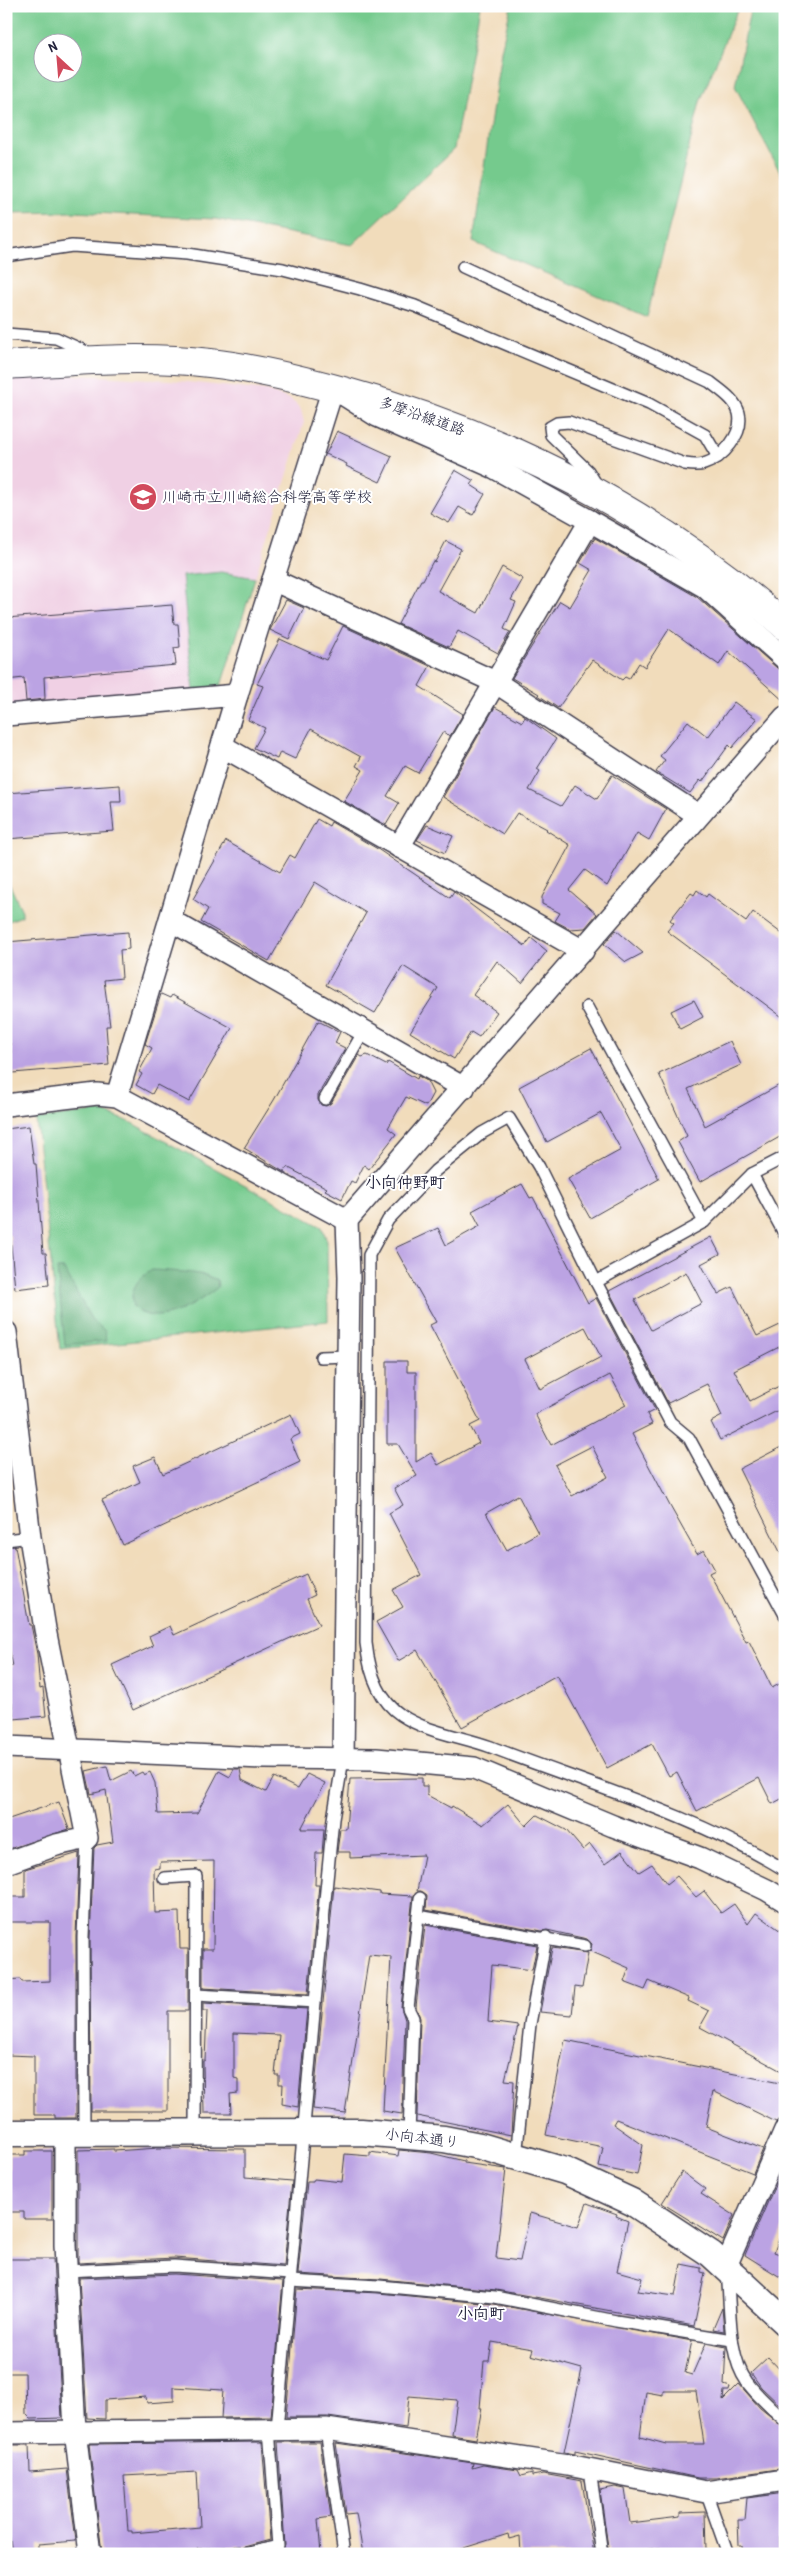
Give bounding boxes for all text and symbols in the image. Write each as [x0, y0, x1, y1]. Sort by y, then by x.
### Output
north arrow [32, 32, 82, 82]
text: N [45, 35, 60, 56]
street label: 多摩沿線道路 [376, 391, 468, 440]
school or university icon: 川崎市立川崎総合科学高等学校 [128, 482, 158, 512]
place label: 川崎市立川崎総合科学高等学校 [162, 486, 372, 507]
district label: 小向仲野町 [365, 1171, 445, 1193]
street label: 小向本通り [384, 2123, 461, 2152]
district label: 小向町 [457, 2302, 505, 2324]

